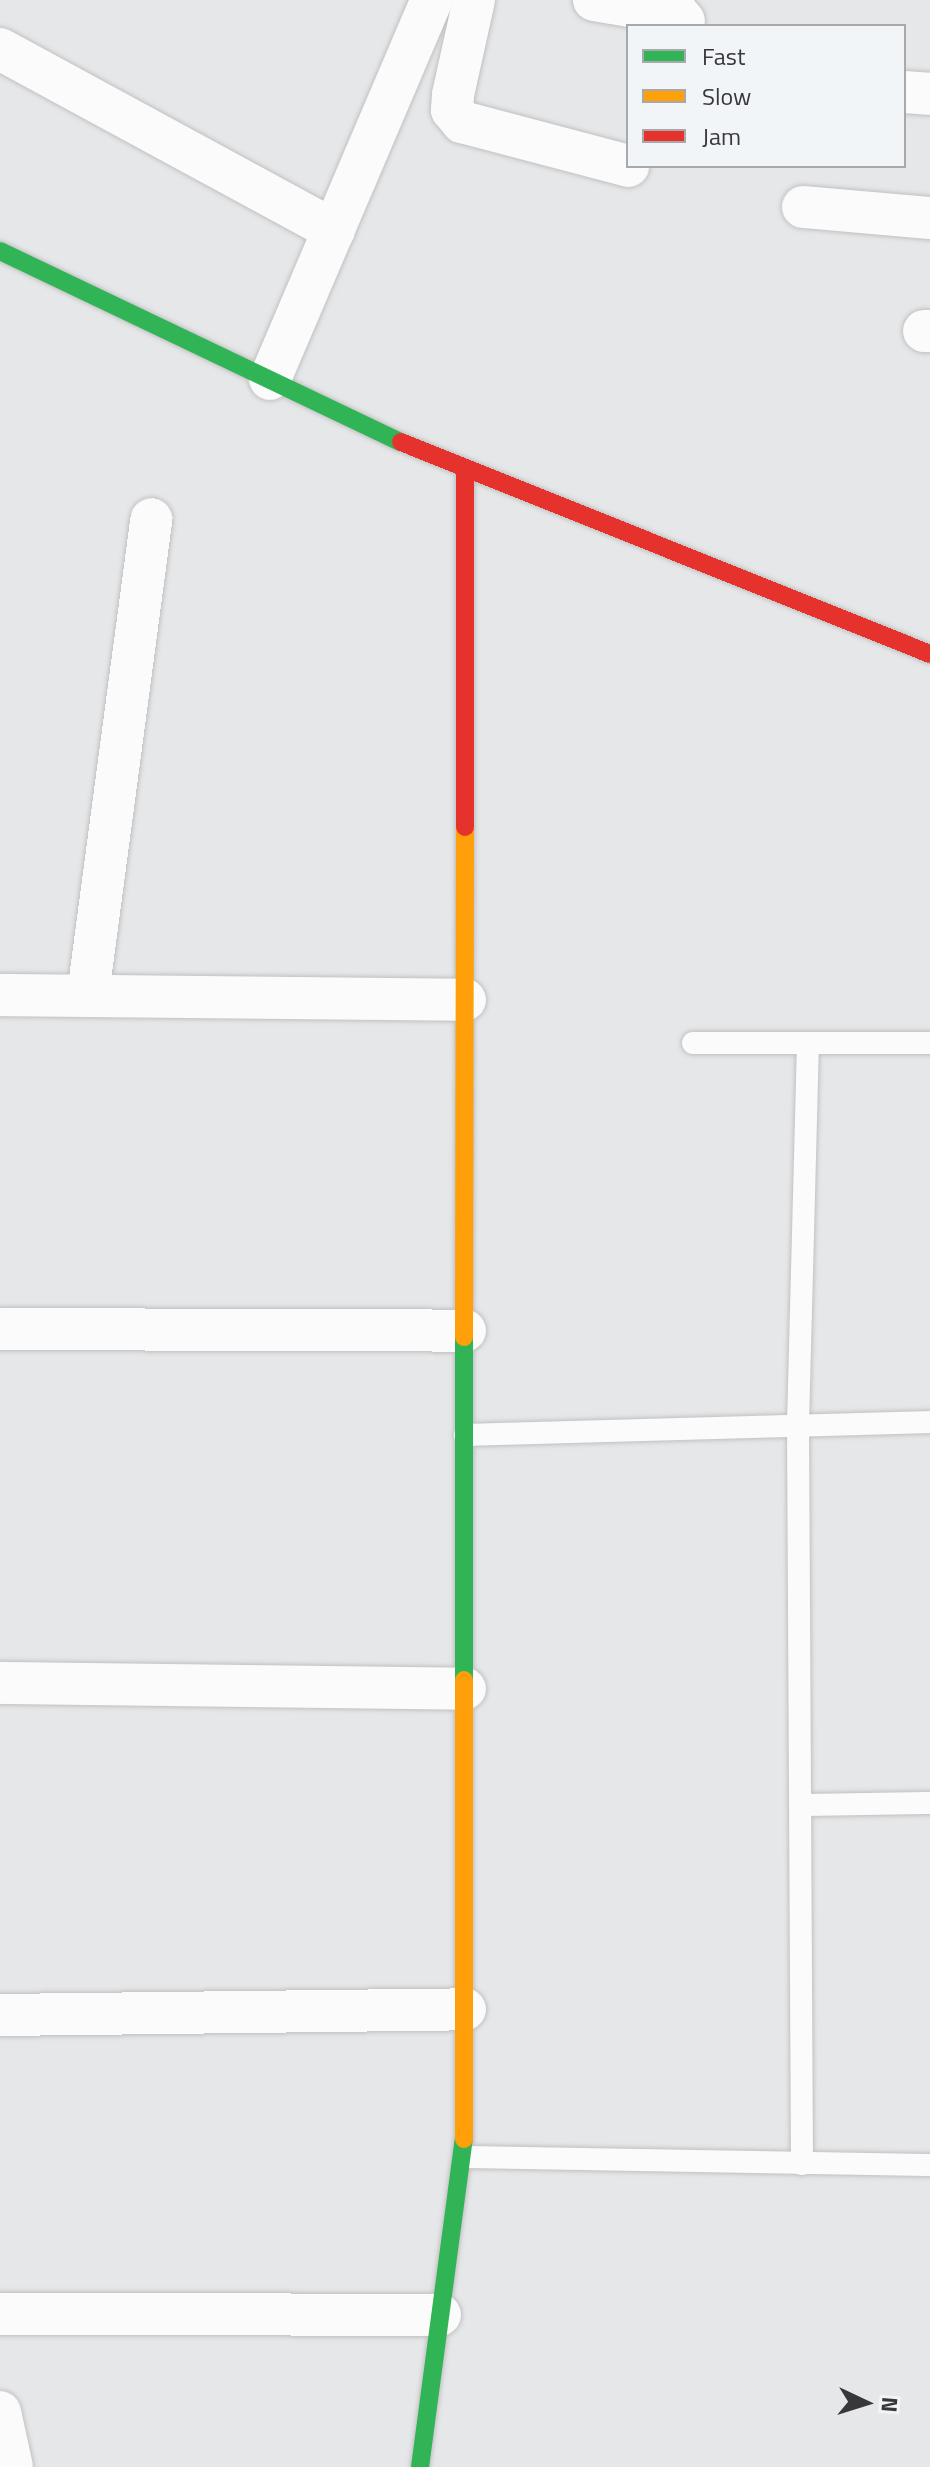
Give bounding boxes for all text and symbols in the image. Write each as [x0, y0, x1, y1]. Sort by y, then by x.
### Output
legend [626, 24, 906, 168]
text: Fast [702, 38, 745, 74]
text: Slow [702, 78, 751, 114]
text: Jam [702, 118, 741, 154]
north arrow [826, 2363, 906, 2443]
text: N [872, 2396, 907, 2413]

